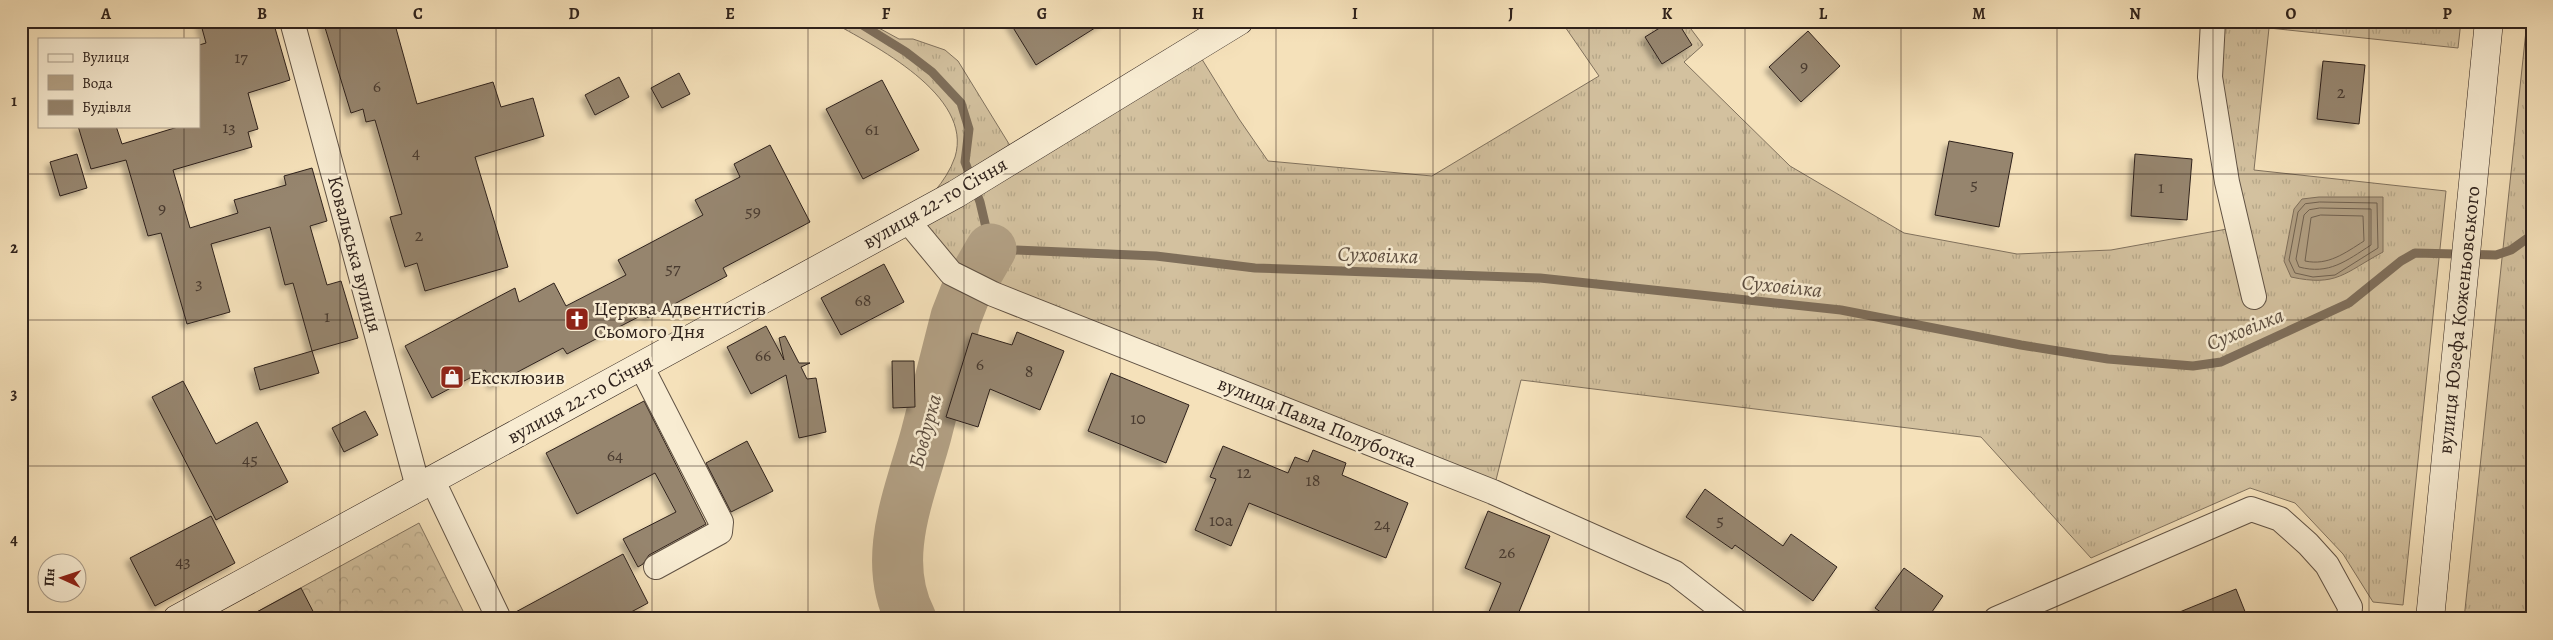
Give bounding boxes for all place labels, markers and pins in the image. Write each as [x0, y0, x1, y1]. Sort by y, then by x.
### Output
place label: Церква Адвентистів Сьомого Дня [594, 295, 766, 345]
church icon: Церква Адвентистів Сьомого Дня [564, 306, 590, 332]
shop icon: Ексклюзив [439, 364, 465, 390]
place label: Ексклюзив [470, 364, 565, 391]

